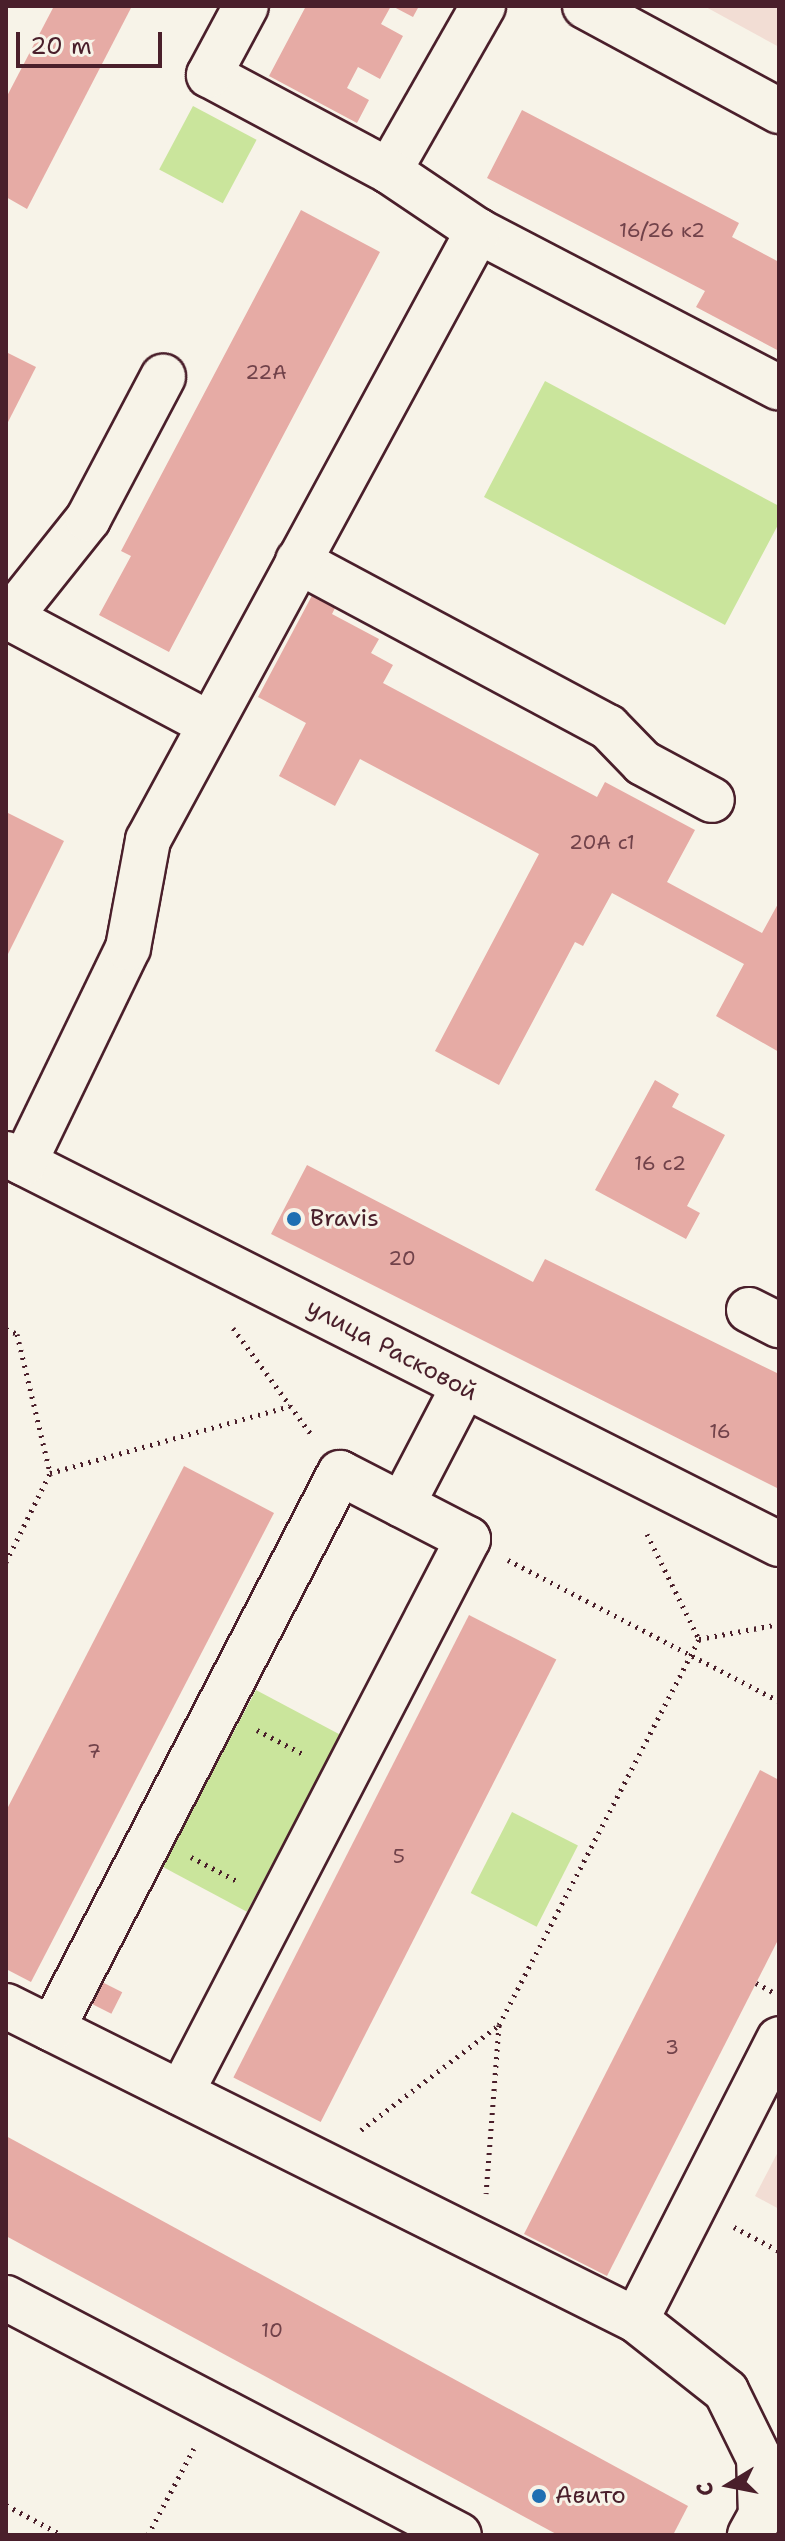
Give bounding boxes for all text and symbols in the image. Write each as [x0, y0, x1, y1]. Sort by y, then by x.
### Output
scale bar [20, 16, 166, 66]
text: 20 m [30, 30, 92, 62]
house number: 16/26 к2 [619, 218, 705, 242]
house number: 22А [245, 360, 287, 384]
house number: 20А с1 [569, 830, 635, 854]
house number: 16 с2 [634, 1151, 686, 1175]
place label: Bravis [310, 1205, 379, 1233]
marker: Bravis [285, 1210, 303, 1228]
house number: 20 [388, 1246, 416, 1270]
street label: улица Расковой [302, 1293, 482, 1407]
house number: 16 [709, 1419, 731, 1443]
house number: 7 [87, 1739, 101, 1763]
house number: 5 [393, 1844, 405, 1868]
house number: 3 [665, 2035, 679, 2059]
house number: 10 [261, 2318, 283, 2342]
north arrow [689, 2445, 769, 2525]
text: С [689, 2480, 720, 2498]
place label: Авито [555, 2482, 626, 2510]
marker: Авито [530, 2487, 548, 2505]

